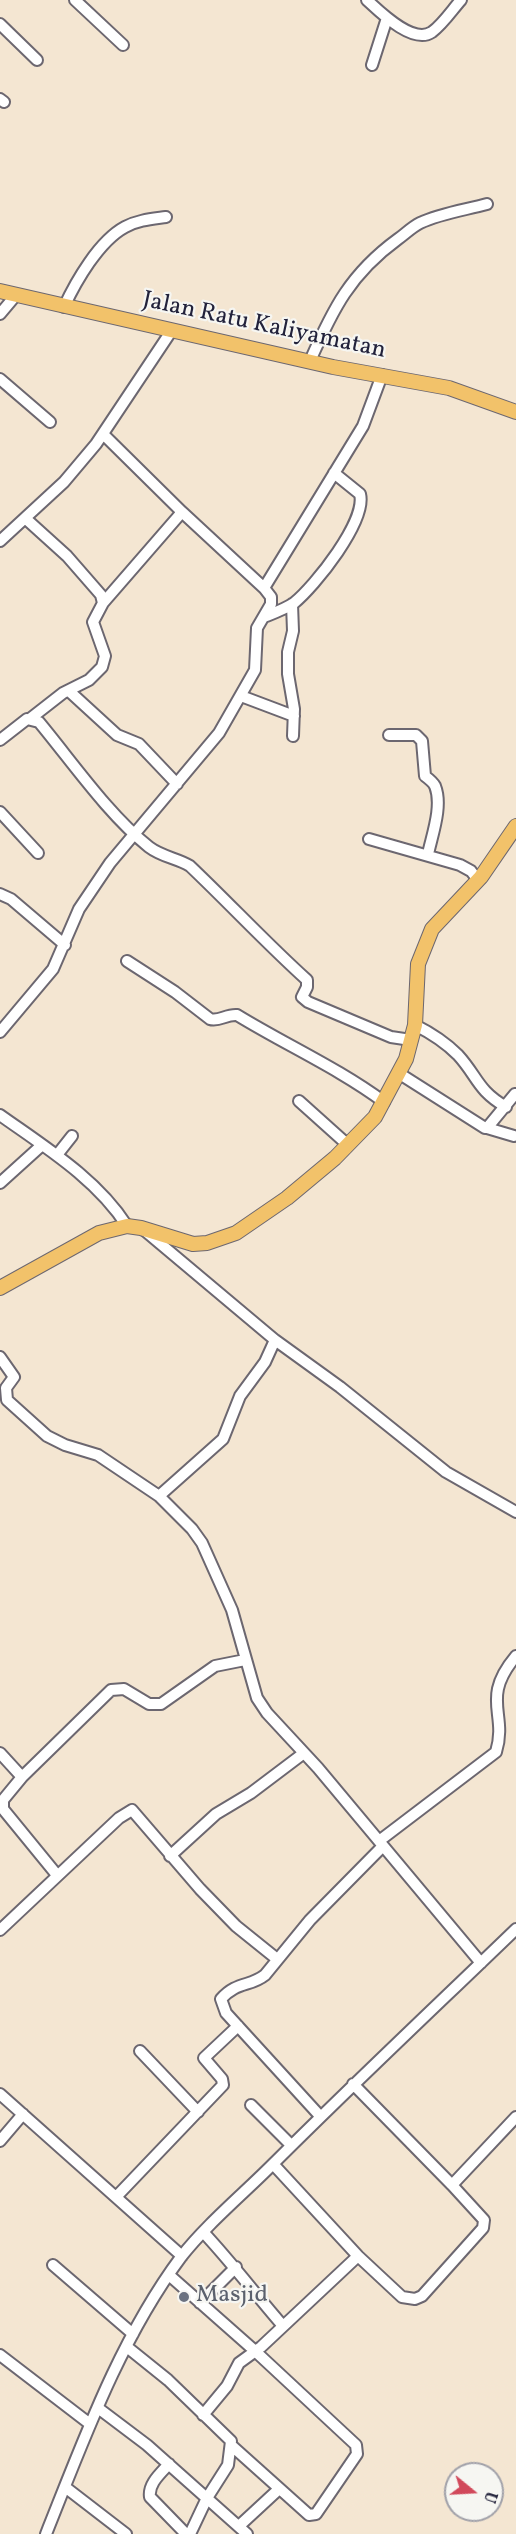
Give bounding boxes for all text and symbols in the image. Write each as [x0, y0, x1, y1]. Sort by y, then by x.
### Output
street label: Jalan Ratu Kaliyamatan [140, 287, 388, 367]
place label: Masjid [196, 2283, 268, 2311]
marker: Masjid [177, 2290, 191, 2304]
north arrow [444, 2462, 504, 2522]
text: U [477, 2488, 501, 2506]

